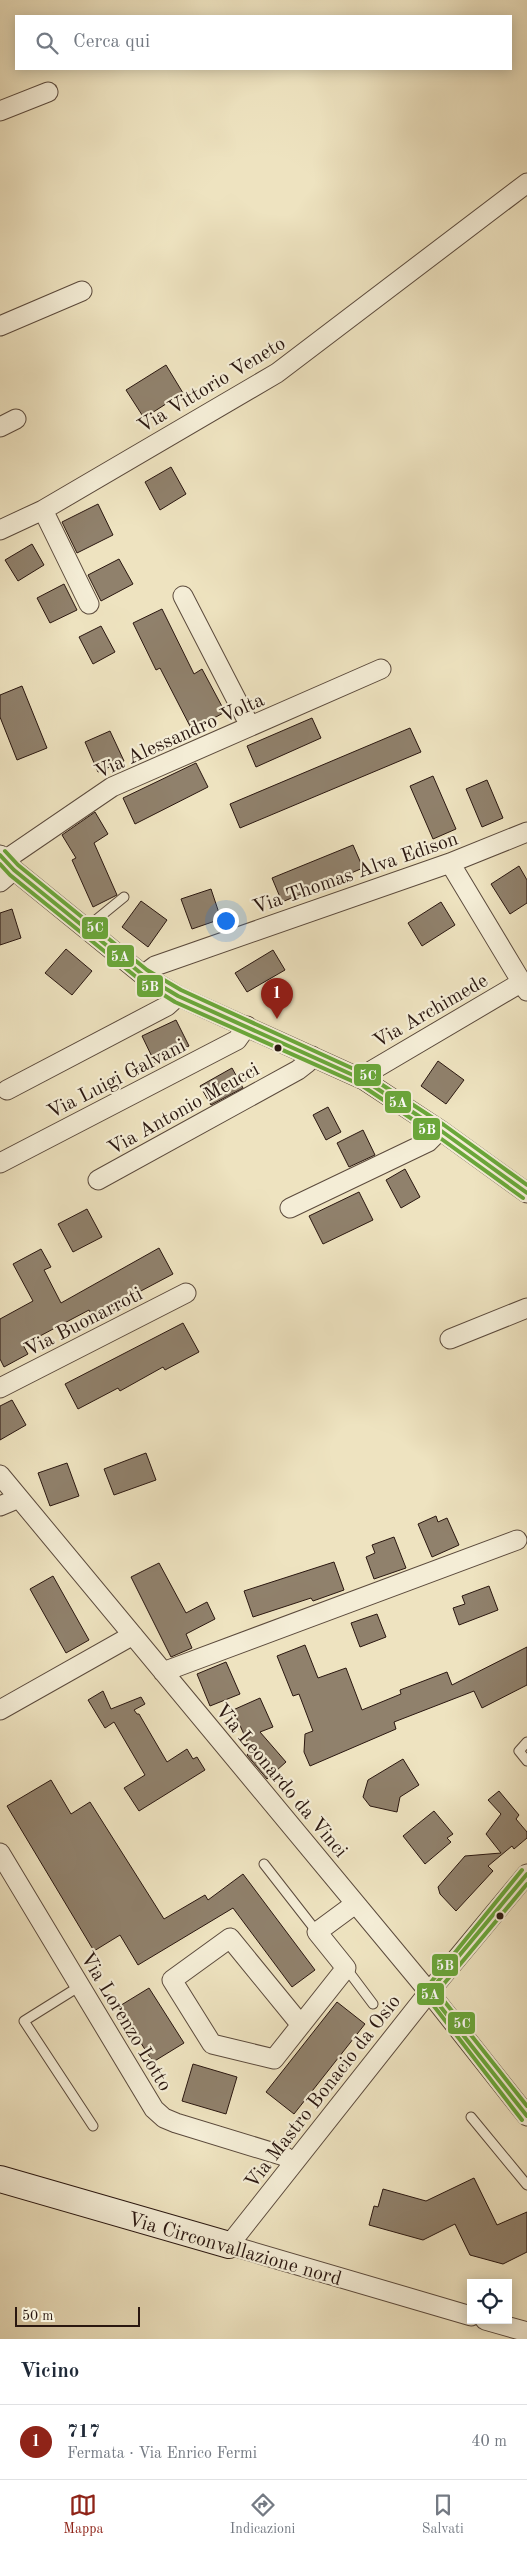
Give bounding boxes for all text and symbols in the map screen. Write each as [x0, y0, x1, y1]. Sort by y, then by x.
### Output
search box [15, 15, 512, 70]
icon: search [33, 29, 61, 57]
text: Cerca qui [73, 33, 150, 52]
street label: Via Vittorio Veneto [135, 334, 289, 438]
street label: Via Alessandro Volta [92, 690, 268, 783]
street label: Via Thomas Alva Edison [250, 829, 461, 918]
your location [213, 908, 239, 934]
line badge: 5C [81, 916, 109, 940]
text: 5C [86, 921, 104, 935]
line badge: 5A [106, 944, 135, 968]
text: 5A [111, 950, 130, 964]
street label: Via Archimede [370, 971, 492, 1053]
line badge: 5B [136, 974, 164, 998]
pin: 1 [261, 978, 293, 1019]
text: 5B [141, 980, 159, 994]
street label: Via Luigi Galvani [44, 1036, 189, 1123]
unlabelled marker [273, 1043, 283, 1053]
street label: Via Antonio Meucci [105, 1060, 263, 1160]
line badge: 5C [353, 1063, 382, 1087]
text: 5C [359, 1069, 377, 1083]
line badge: 5A [384, 1090, 412, 1114]
text: 5A [389, 1096, 408, 1110]
line badge: 5B [412, 1117, 441, 1141]
text: 5B [418, 1123, 436, 1137]
street label: Via Buonarroti [22, 1285, 146, 1361]
street label: Via Leonardo da Vinci [211, 1701, 350, 1862]
unlabelled marker [495, 1911, 505, 1921]
street label: Via Lorenzo Lotto [76, 1949, 175, 2095]
line badge: 5B [431, 1953, 459, 1977]
text: 5B [436, 1959, 454, 1973]
line badge: 5A [416, 1982, 445, 2006]
text: 5A [421, 1988, 440, 2002]
street label: Via Mastro Bonacio da Osio [242, 1992, 405, 2193]
line badge: 5C [447, 2011, 476, 2035]
text: 5C [453, 2017, 471, 2031]
street label: Via Circonvallazione nord [125, 2210, 344, 2290]
map controls [467, 2279, 512, 2324]
button: locate [467, 2279, 512, 2324]
scale bar [15, 2304, 140, 2327]
text: 50 m [22, 2309, 53, 2323]
text: Vicino [20, 2361, 79, 2382]
text: 717 [67, 2423, 100, 2442]
text: 1 [31, 2434, 41, 2450]
text: 40 m [471, 2434, 507, 2450]
text: Fermata · Via Enrico Fermi [67, 2446, 257, 2462]
tab: Mappa [63, 2491, 103, 2538]
tab: Indicazioni [230, 2491, 295, 2538]
tab: Salvati [422, 2491, 464, 2538]

